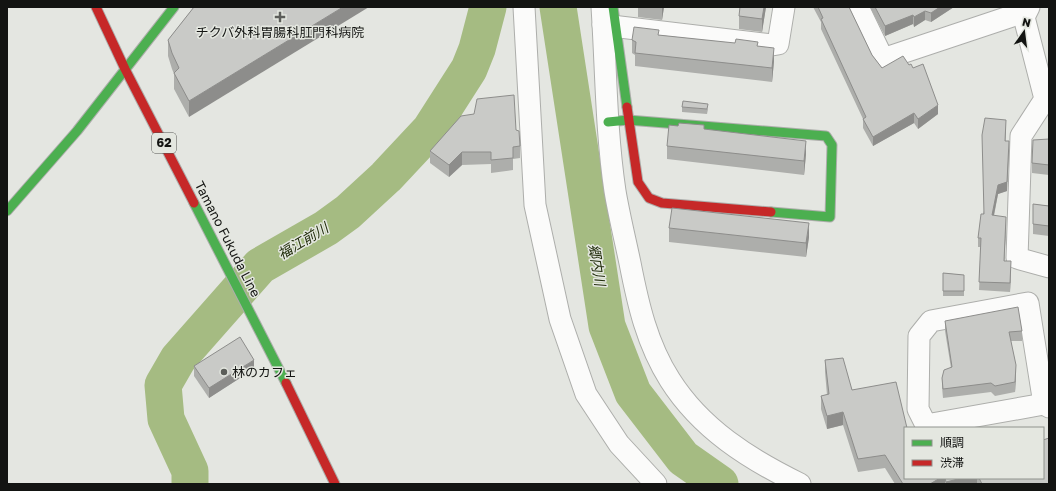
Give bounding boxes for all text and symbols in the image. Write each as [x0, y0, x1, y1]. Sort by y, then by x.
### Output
marker: チクバ外科胃腸科肛門科病院 [274, 11, 286, 23]
north arrow [1004, 12, 1044, 52]
text: N [1021, 14, 1032, 29]
place label: チクバ外科胃腸科肛門科病院 [196, 24, 364, 40]
road number: 62 [152, 133, 176, 153]
street label: Tamano Fukuda Line [192, 178, 264, 300]
water label: 福江前川 [274, 218, 333, 262]
water label: 郷内川 [586, 243, 609, 289]
place label: 林のカフェ [232, 364, 297, 380]
marker: 林のカフェ [219, 367, 229, 377]
legend [904, 427, 1044, 479]
text: 順調 [940, 435, 964, 450]
text: 渋滞 [940, 455, 964, 470]

